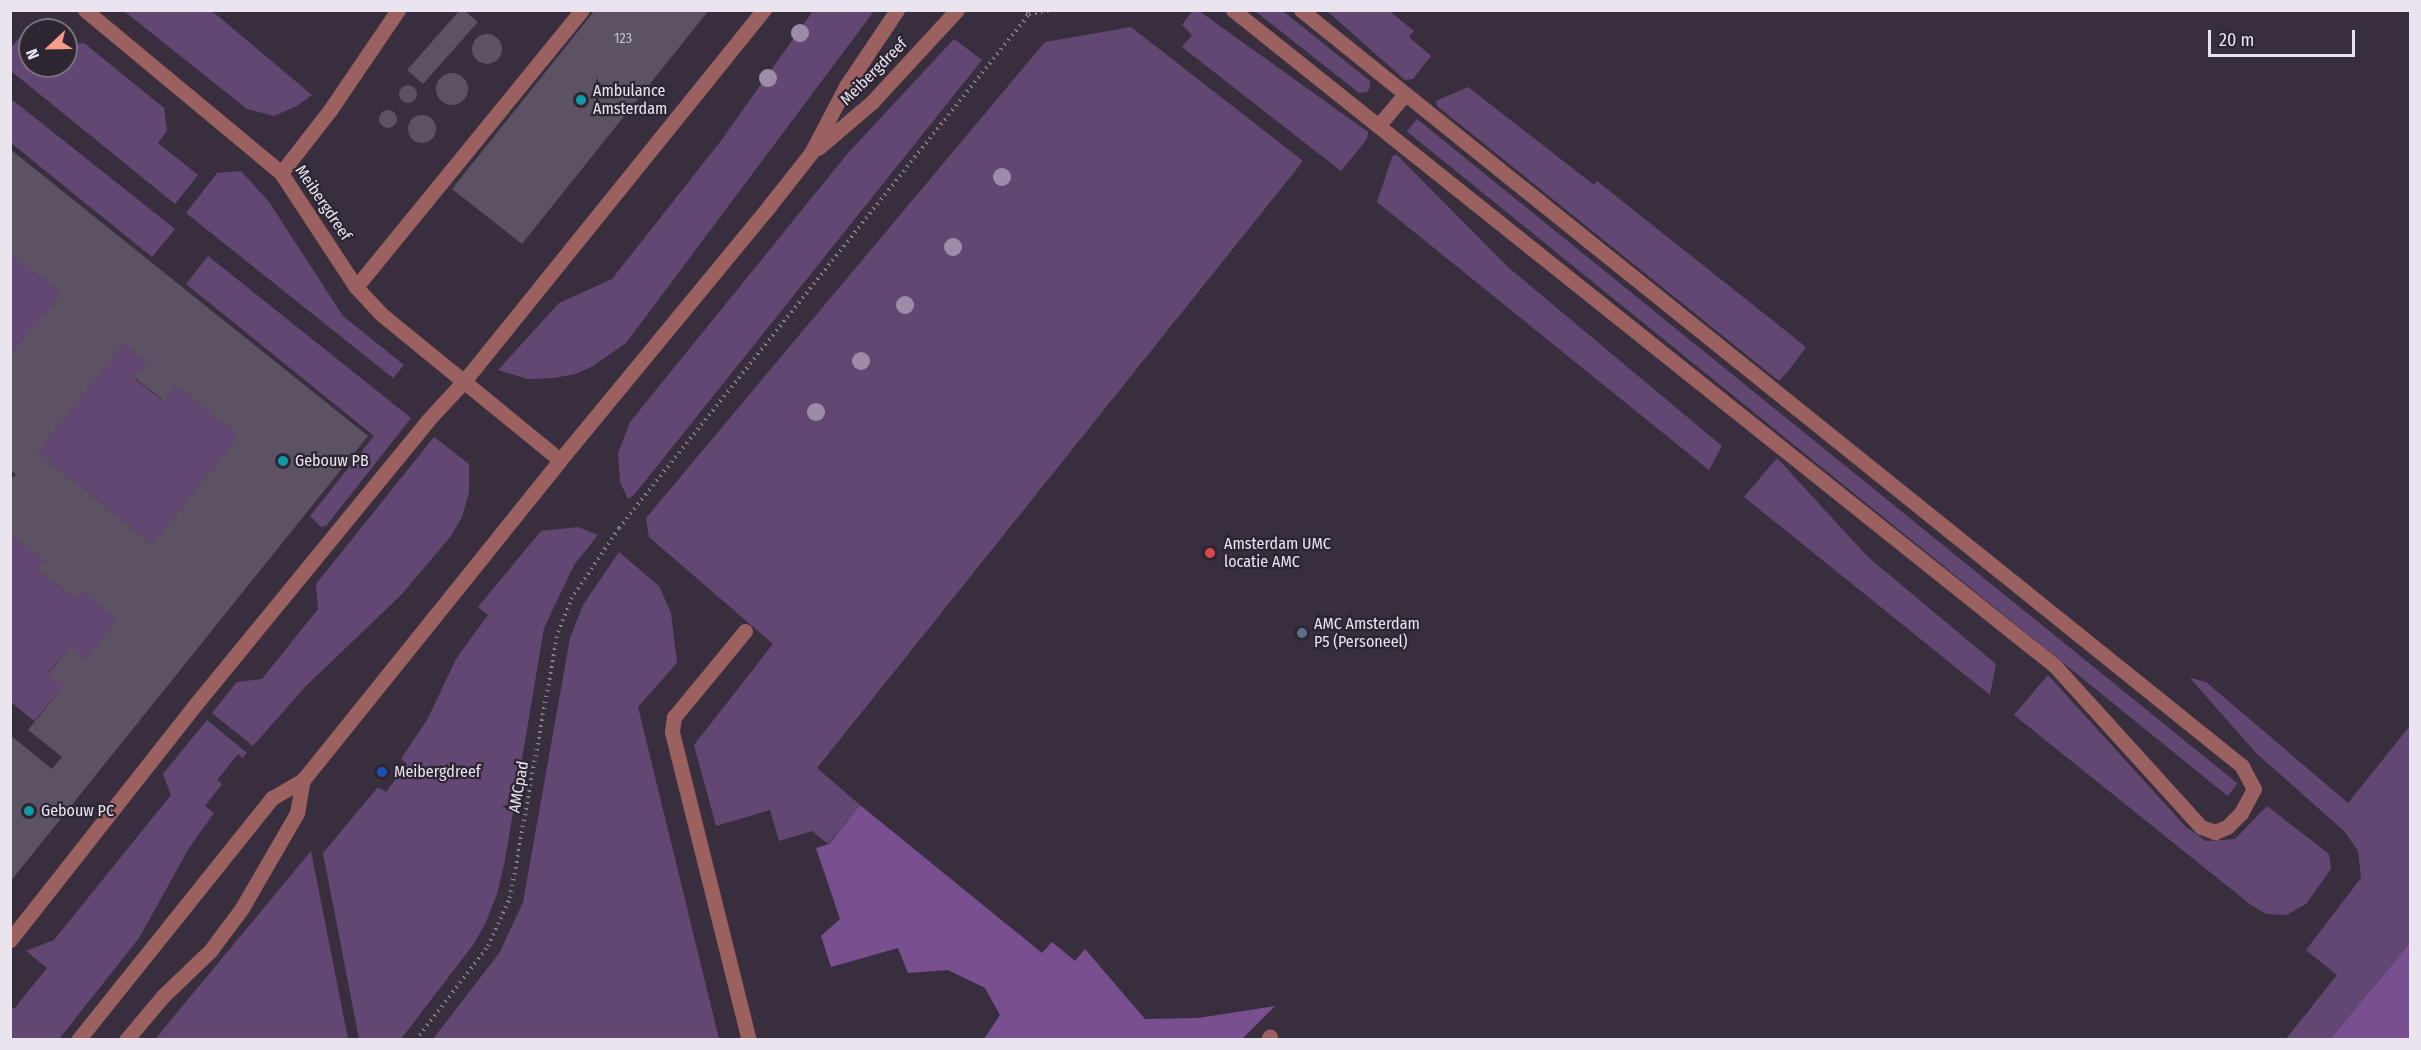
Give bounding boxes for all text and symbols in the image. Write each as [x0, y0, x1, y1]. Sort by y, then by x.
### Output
north arrow [18, 18, 78, 78]
scale bar [2211, 18, 2358, 56]
text: 20 m [2219, 29, 2254, 51]
house number: 123 [614, 31, 632, 47]
street label: Meibergdreef [837, 35, 911, 109]
text: N [22, 46, 43, 62]
place label: Ambulance Amsterdam [593, 81, 667, 119]
marker: Ambulance Amsterdam [574, 93, 588, 107]
street label: Meibergdreef [291, 162, 355, 244]
place label: Gebouw PB [295, 451, 369, 471]
marker: Gebouw PB [276, 454, 290, 468]
place label: Amsterdam UMC locatie AMC [1224, 534, 1331, 572]
marker: Amsterdam UMC locatie AMC [1201, 544, 1219, 562]
place label: AMC Amsterdam P5 (Personeel) [1314, 614, 1420, 652]
marker: AMC Amsterdam P5 (Personeel) [1295, 626, 1309, 640]
street label: AMCpad [505, 760, 533, 814]
place label: Meibergdreef [394, 762, 481, 782]
marker: Meibergdreef [375, 765, 389, 779]
place label: Gebouw PC [41, 801, 114, 821]
marker: Gebouw PC [22, 804, 36, 818]

